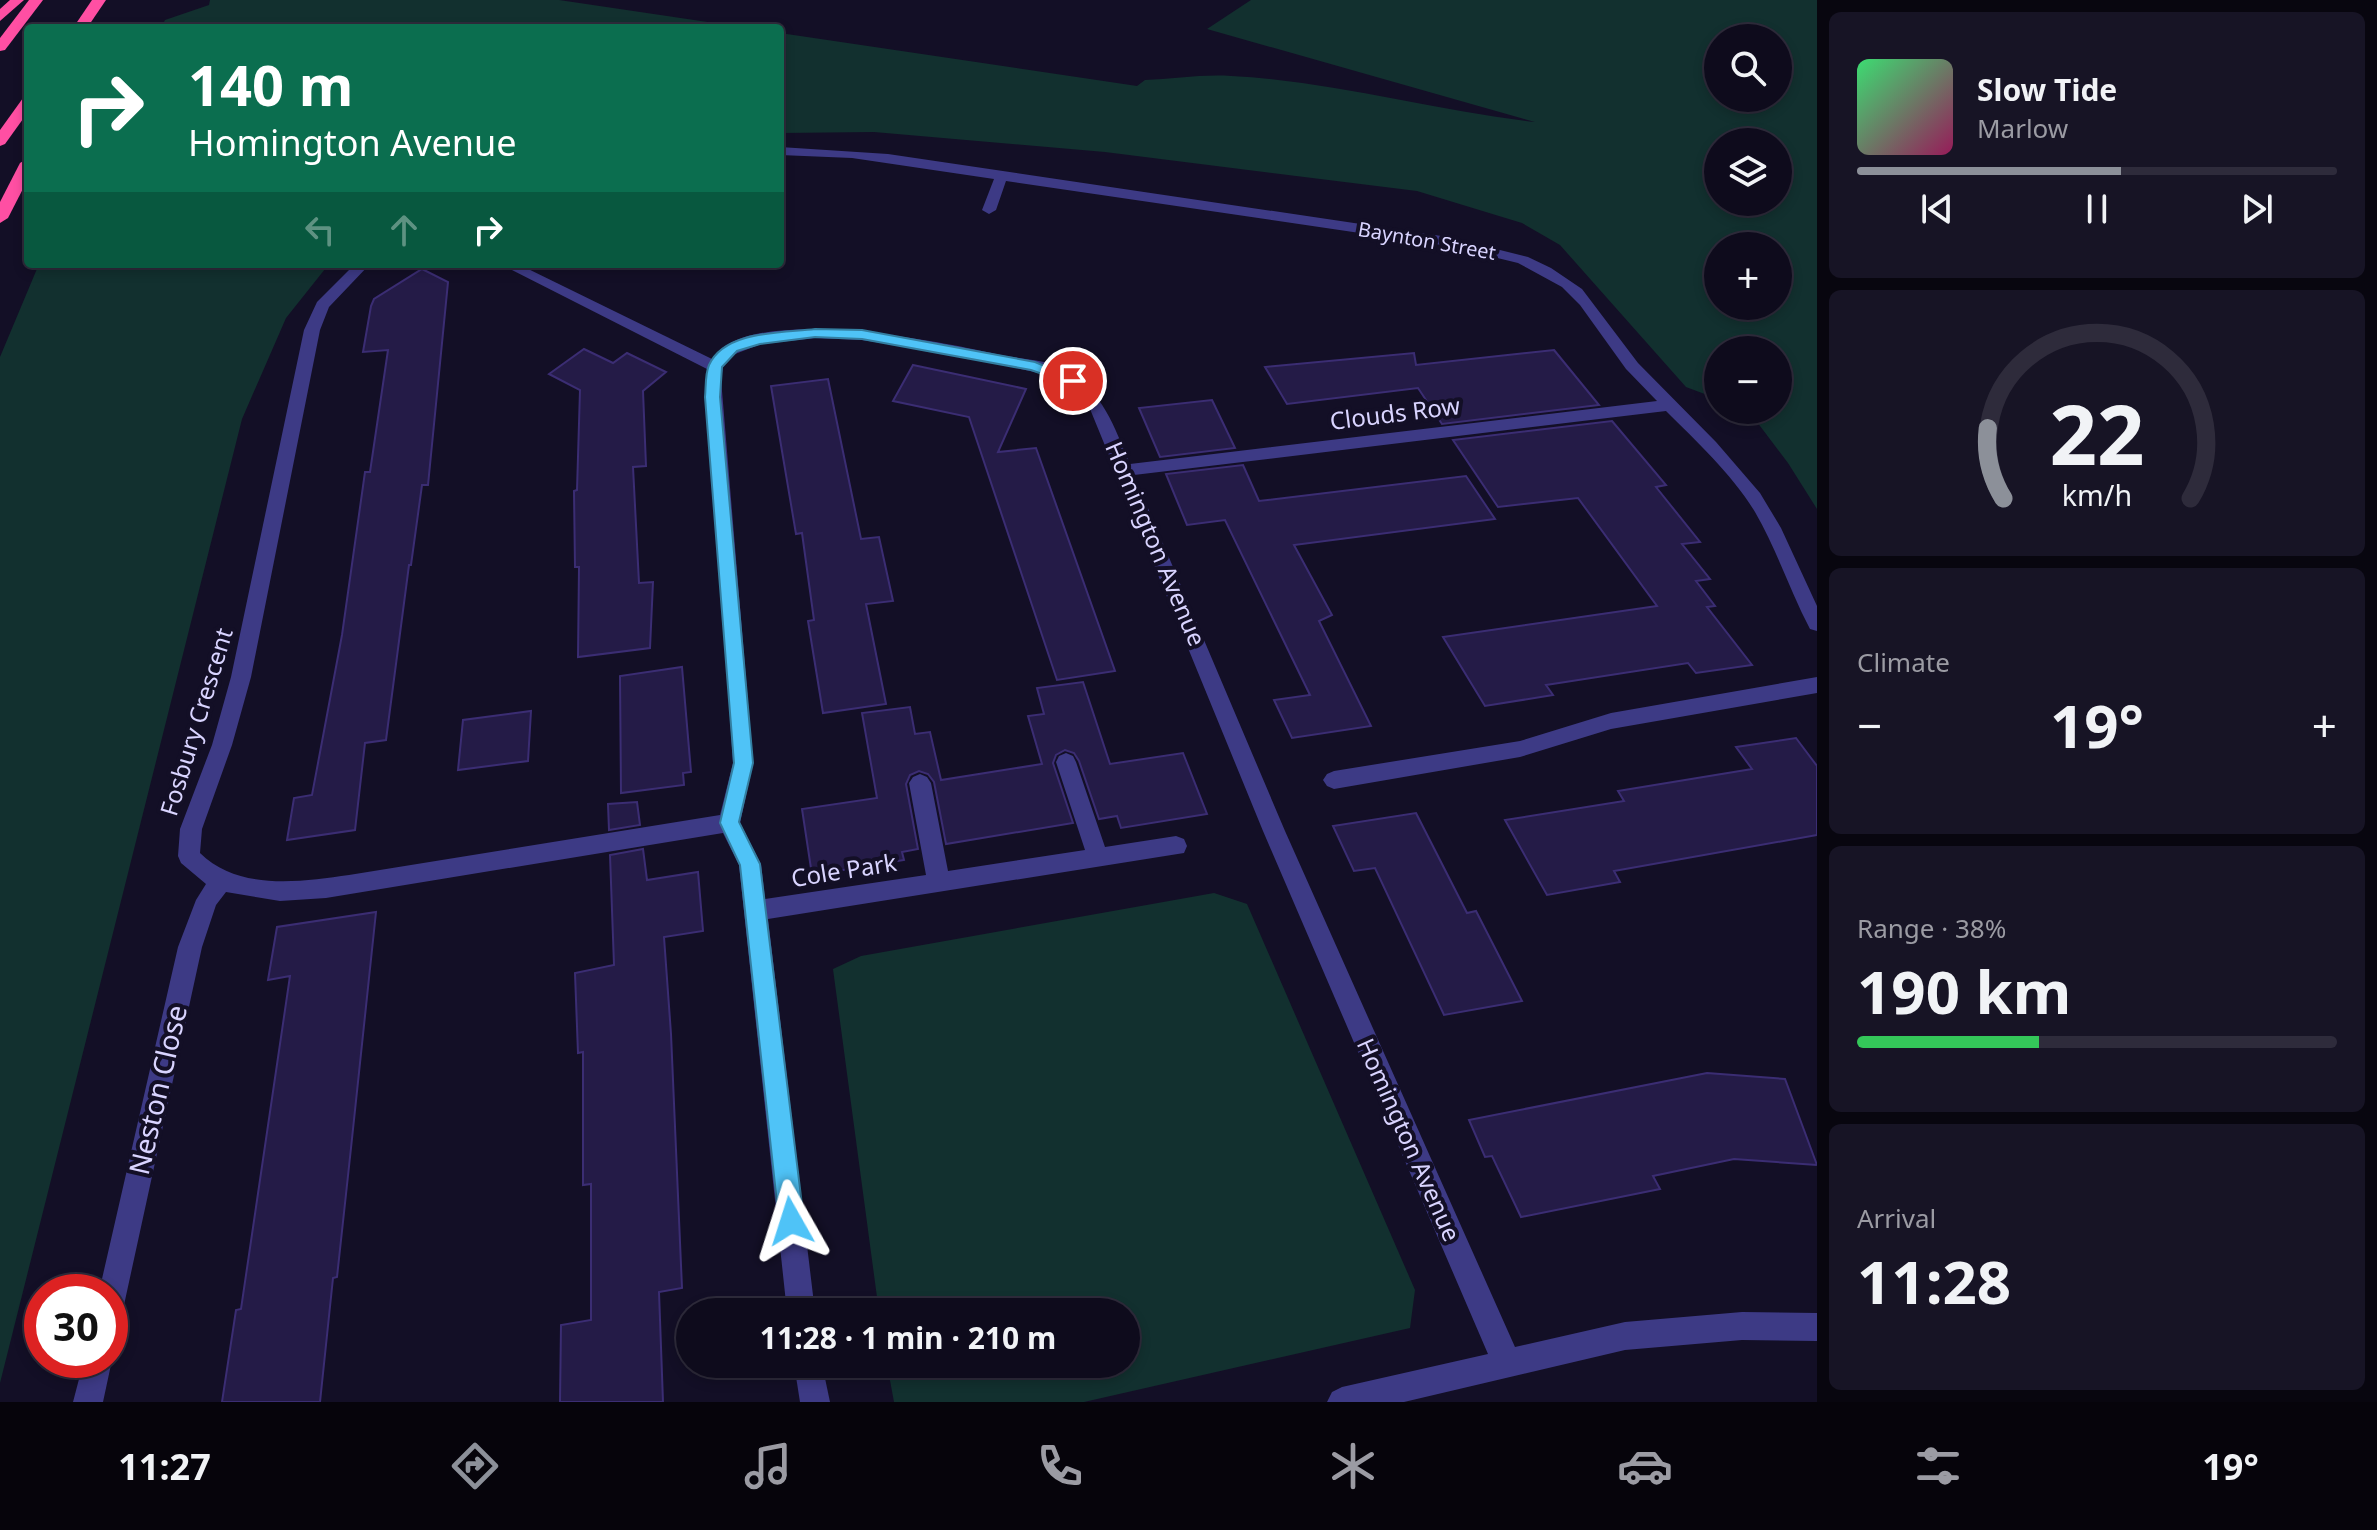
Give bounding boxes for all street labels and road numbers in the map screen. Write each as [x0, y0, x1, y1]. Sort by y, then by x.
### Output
street label: Baynton Street [1356, 215, 1498, 266]
street label: Clouds Row [1328, 388, 1462, 437]
street label: Homington Avenue [1098, 436, 1214, 651]
street label: Fosbury Crescent [151, 623, 240, 819]
street label: Cole Park [789, 845, 899, 894]
street label: Neston Close [119, 1001, 195, 1178]
street label: Homington Avenue [1350, 1033, 1469, 1246]

